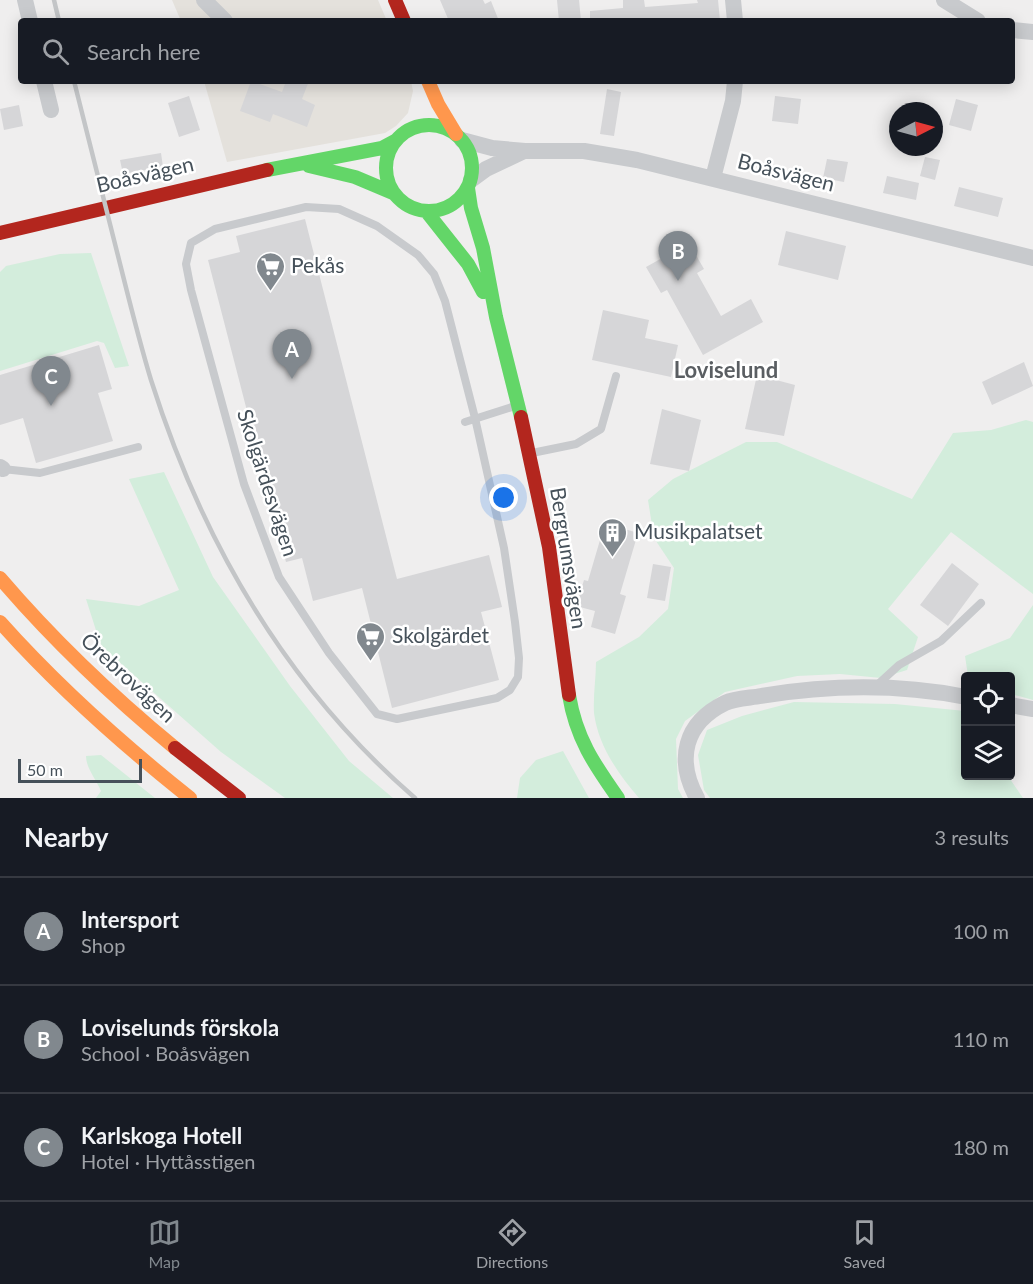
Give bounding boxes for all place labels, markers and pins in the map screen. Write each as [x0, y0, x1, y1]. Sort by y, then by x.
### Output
pin: B [658, 232, 698, 281]
supermarket icon: Pekås [254, 250, 286, 292]
place label: Pekås [291, 252, 344, 277]
pin: A [272, 330, 312, 379]
pin: C [32, 356, 70, 406]
building icon: Musikpalatset [597, 516, 629, 558]
place label: Musikpalatset [634, 518, 763, 543]
supermarket icon: Skolgärdet [355, 620, 387, 662]
place label: Skolgärdet [392, 622, 490, 647]

